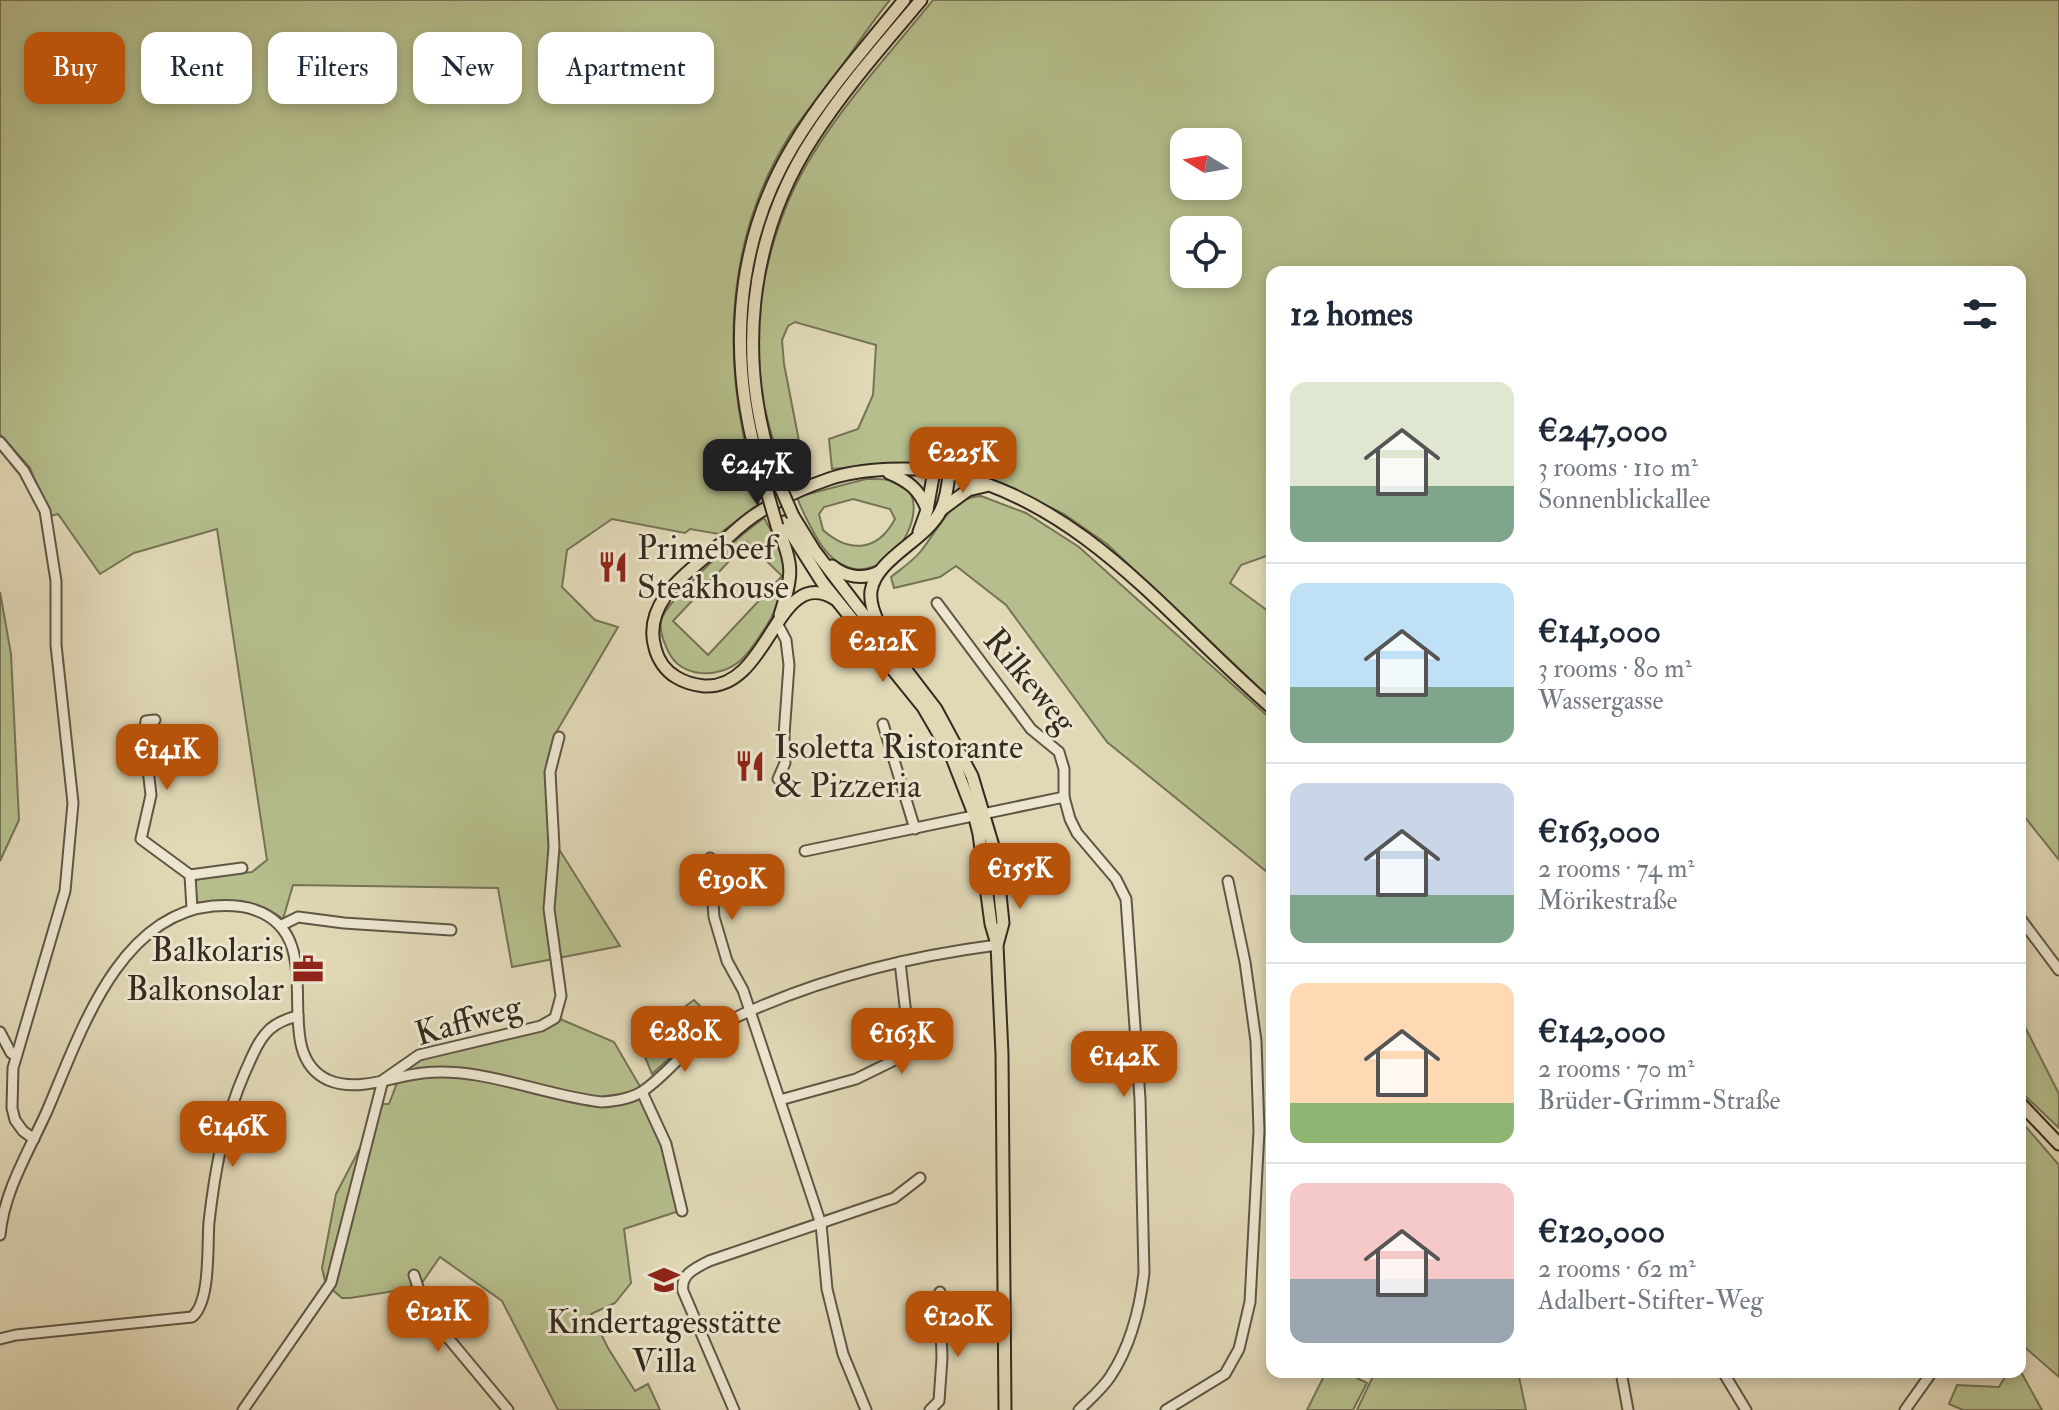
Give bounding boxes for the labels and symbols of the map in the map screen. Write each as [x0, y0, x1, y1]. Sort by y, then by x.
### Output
north arrow [1170, 128, 1242, 200]
pin: €225K [907, 427, 1019, 495]
pin: €247K [701, 439, 813, 507]
place label: Primebeef Steakhouse [637, 527, 789, 609]
restaurant icon: Primebeef Steakhouse [596, 550, 630, 584]
pin: €212K [827, 616, 939, 684]
street label: Rilkeweg [974, 620, 1087, 743]
pin: €141K [111, 724, 223, 792]
place label: Isoletta Ristorante & Pizzeria [774, 726, 1023, 808]
restaurant icon: Isoletta Ristorante & Pizzeria [733, 749, 767, 783]
pin: €155K [964, 843, 1076, 911]
pin: €190K [676, 854, 788, 922]
place label: Balkolaris Balkonsolar [126, 929, 284, 1011]
office icon: Balkolaris Balkonsolar [291, 952, 325, 986]
street label: Kaffweg [410, 984, 528, 1056]
pin: €280K [629, 1006, 741, 1074]
pin: €163K [846, 1008, 958, 1076]
pin: €142K [1068, 1031, 1180, 1099]
pin: €146K [177, 1101, 289, 1169]
school or university icon: Kindertagesstätte Villa [647, 1263, 681, 1297]
pin: €121K [382, 1286, 494, 1354]
pin: €120K [902, 1291, 1014, 1359]
place label: Kindertagesstätte Villa [547, 1301, 781, 1383]

